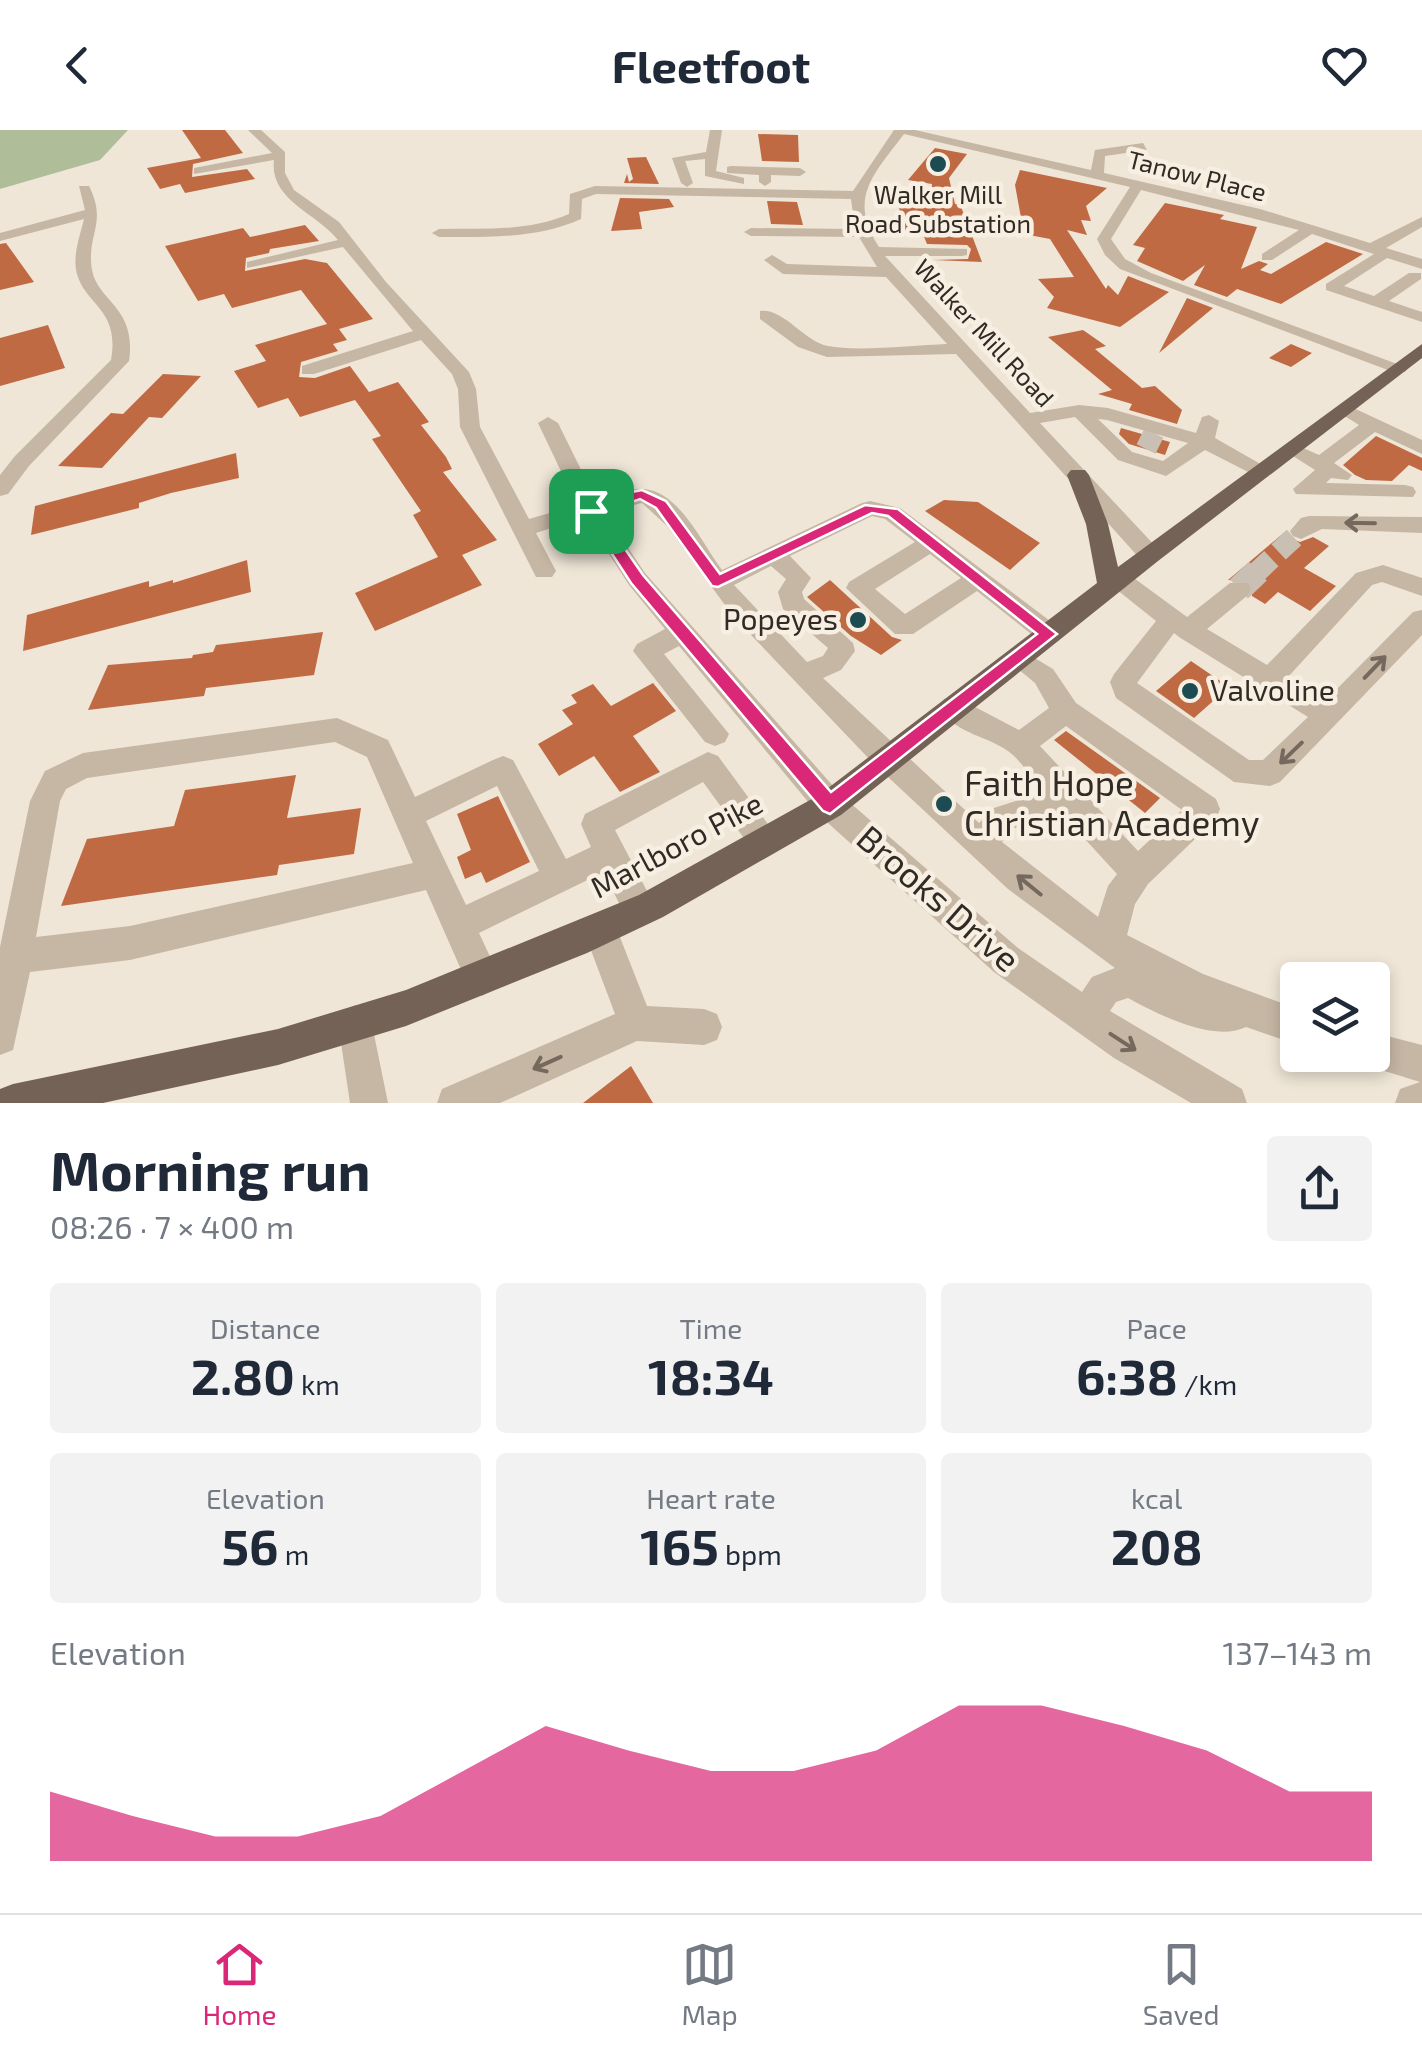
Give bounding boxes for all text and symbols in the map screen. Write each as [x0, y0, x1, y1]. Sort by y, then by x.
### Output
icon: back [50, 38, 105, 93]
text: Fleetfoot [612, 38, 810, 92]
icon: heart [1317, 38, 1372, 93]
street label: Tanow Place [1125, 143, 1270, 207]
marker: Walker Mill Road Substation [927, 153, 949, 175]
place label: Walker Mill Road Substation [845, 179, 1031, 238]
street label: Walker Mill Road [909, 252, 1061, 412]
pin [549, 469, 634, 554]
icon: arrive [564, 484, 619, 539]
one-way arrow [1344, 513, 1376, 532]
place label: Popeyes [723, 600, 838, 636]
marker: Popeyes [847, 609, 869, 631]
one-way arrow [1363, 655, 1387, 679]
place label: Valvoline [1210, 671, 1335, 707]
marker: Valvoline [1179, 680, 1201, 702]
one-way arrow [1279, 741, 1303, 765]
place label: Faith Hope Christian Academy [964, 761, 1259, 843]
street label: Marlboro Pike [584, 784, 768, 905]
marker: Faith Hope Christian Academy [933, 793, 955, 815]
street label: Brooks Drive [849, 816, 1029, 979]
one-way arrow [1016, 874, 1042, 896]
map controls [1280, 962, 1390, 1072]
button: layers [1280, 962, 1390, 1072]
one-way arrow [1108, 1031, 1136, 1052]
one-way arrow [532, 1055, 563, 1073]
text: Morning run [50, 1136, 371, 1202]
button: share [1267, 1136, 1372, 1241]
text: 08:26 · 7 × 400 m [50, 1207, 294, 1245]
text: Distance [210, 1311, 321, 1345]
text: Time [680, 1311, 742, 1345]
text: Pace [1127, 1311, 1187, 1345]
text: 2.80 [191, 1345, 295, 1405]
text: 18:34 [648, 1345, 774, 1405]
text: 6:38 [1076, 1345, 1178, 1405]
text: km [295, 1367, 340, 1401]
text: /km [1178, 1367, 1237, 1401]
text: Elevation [206, 1481, 325, 1515]
text: Heart rate [646, 1481, 776, 1515]
text: kcal [1131, 1481, 1182, 1515]
text: 56 [221, 1515, 278, 1575]
text: 165 [640, 1515, 719, 1575]
text: 208 [1111, 1515, 1203, 1575]
text: m [278, 1537, 309, 1571]
text: bpm [719, 1537, 782, 1571]
text: Elevation [50, 1633, 186, 1671]
text: 137–143 m [1222, 1633, 1372, 1671]
tab: Home [202, 1937, 277, 2031]
tab: Map [682, 1937, 738, 2031]
tab: Saved [1143, 1937, 1220, 2031]

